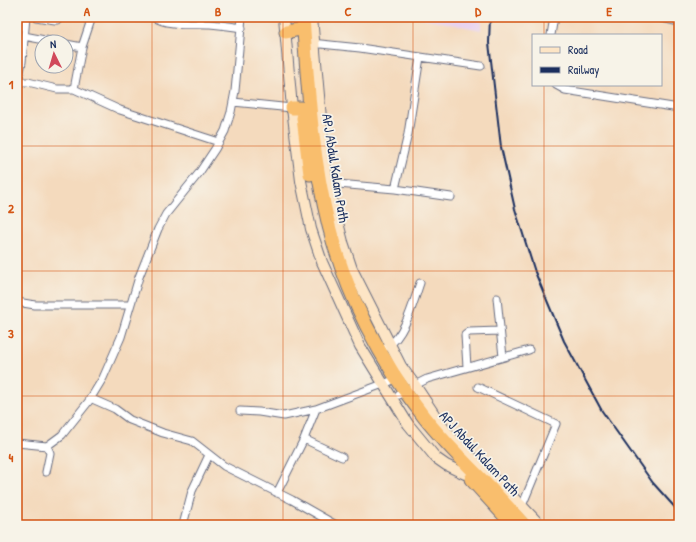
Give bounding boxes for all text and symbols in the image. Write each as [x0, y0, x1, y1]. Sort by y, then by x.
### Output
text: A [84, 2, 91, 20]
text: B [215, 2, 222, 20]
text: C [344, 2, 352, 20]
text: D [475, 2, 482, 20]
text: E [606, 2, 612, 20]
north arrow [34, 34, 74, 74]
legend [532, 34, 662, 86]
text: N [50, 37, 57, 51]
text: Road [568, 41, 588, 58]
text: Railway [568, 61, 599, 78]
text: 1 [9, 75, 14, 93]
street label: APJ Abdul Kalam Path [318, 112, 354, 224]
text: 2 [8, 199, 15, 217]
text: 3 [8, 324, 14, 342]
street label: APJ Abdul Kalam Path [435, 406, 525, 500]
text: 4 [9, 448, 14, 466]

